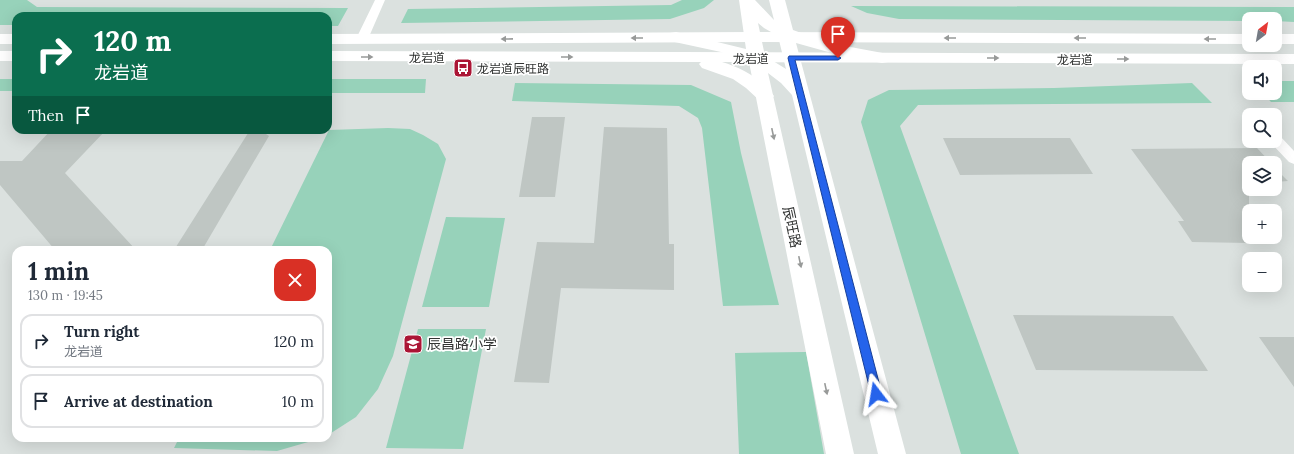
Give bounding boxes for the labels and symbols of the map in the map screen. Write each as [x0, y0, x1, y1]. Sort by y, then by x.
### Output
north arrow [1242, 12, 1282, 52]
pin [821, 17, 855, 58]
one-way arrow [630, 35, 643, 41]
one-way arrow [943, 35, 956, 41]
one-way arrow [1073, 35, 1086, 41]
one-way arrow [500, 36, 513, 42]
one-way arrow [1203, 36, 1216, 42]
street label: 龙岩道 [409, 50, 445, 65]
street label: 龙岩道 [733, 51, 769, 66]
street label: 龙岩道 [1057, 52, 1093, 67]
one-way arrow [361, 53, 373, 60]
one-way arrow [561, 54, 574, 60]
one-way arrow [987, 55, 1000, 61]
one-way arrow [1117, 56, 1130, 62]
bus stop icon: 龙岩道辰旺路 [452, 57, 474, 79]
place label: 龙岩道辰旺路 [477, 61, 549, 76]
one-way arrow [770, 128, 776, 141]
street label: 辰旺路 [779, 205, 805, 249]
one-way arrow [797, 256, 803, 268]
school or university icon: 辰昌路小学 [402, 333, 424, 355]
place label: 辰昌路小学 [427, 335, 497, 353]
position arrow [855, 373, 897, 415]
one-way arrow [824, 383, 830, 395]

